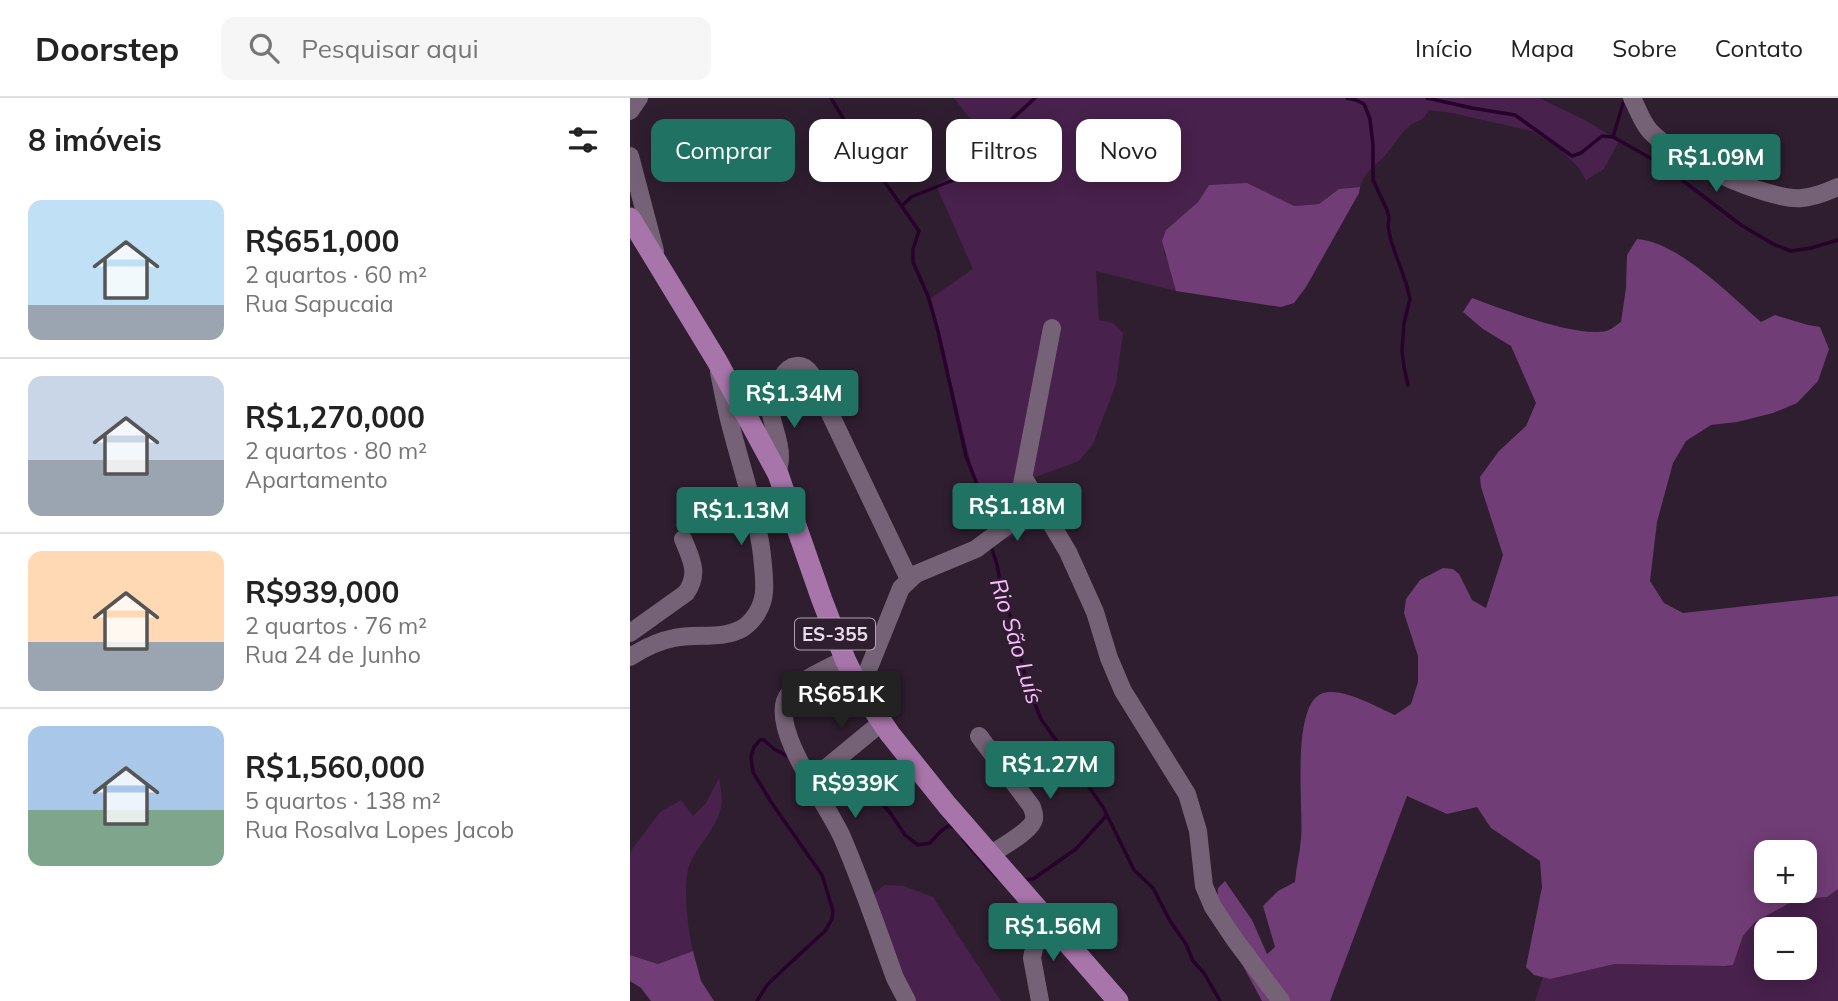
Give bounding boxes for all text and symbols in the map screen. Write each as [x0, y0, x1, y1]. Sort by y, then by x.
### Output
search box [221, 17, 711, 80]
text: Doorstep [35, 28, 179, 69]
icon: search [245, 29, 283, 67]
text: Pesquisar aqui [301, 32, 479, 65]
text: Início [1415, 33, 1472, 63]
text: Mapa [1510, 33, 1574, 63]
text: Sobre [1612, 33, 1677, 63]
text: Contato [1715, 33, 1803, 63]
chip: Comprar [651, 119, 795, 182]
chip: Alugar [809, 119, 932, 182]
chip: Filtros [946, 119, 1062, 182]
chip: Novo [1076, 119, 1181, 182]
text: 8 imóveis [28, 121, 162, 159]
icon: filters [564, 121, 602, 159]
pin: R$1.09M [1651, 134, 1781, 194]
text: R$1.09M [1667, 142, 1765, 171]
text: R$651,000 [245, 222, 400, 260]
icon: home [84, 228, 168, 312]
text: 2 quartos · 60 m² [245, 260, 427, 289]
text: Rua Sapucaia [245, 289, 394, 318]
pin: R$1.34M [729, 370, 859, 430]
text: R$1.34M [745, 378, 843, 407]
text: R$1,270,000 [245, 398, 425, 436]
icon: home [84, 404, 168, 488]
text: 2 quartos · 80 m² [245, 436, 427, 465]
text: Apartamento [245, 465, 388, 494]
pin: R$1.18M [952, 484, 1082, 543]
pin: R$1.13M [676, 488, 806, 547]
text: R$1.18M [968, 491, 1066, 520]
text: R$1.13M [692, 495, 790, 524]
text: R$939,000 [245, 573, 400, 611]
water label: Rio São Luís [984, 574, 1050, 708]
icon: home [84, 579, 168, 663]
text: 2 quartos · 76 m² [245, 611, 427, 640]
road number: ES-355 [795, 618, 875, 650]
text: Rua 24 de Junho [245, 640, 421, 669]
pin: R$651K [784, 672, 898, 731]
text: R$651K [798, 679, 884, 708]
pin: R$1.27M [985, 742, 1115, 801]
text: R$1,560,000 [245, 748, 425, 786]
text: R$1.27M [1001, 749, 1099, 778]
icon: home [84, 754, 168, 838]
pin: R$939K [798, 760, 912, 820]
text: R$939K [812, 768, 898, 797]
text: 5 quartos · 138 m² [245, 786, 441, 815]
text: Rua Rosalva Lopes Jacob [245, 815, 514, 844]
map controls [1754, 840, 1817, 980]
button: + [1754, 840, 1817, 903]
pin: R$1.56M [988, 904, 1118, 963]
text: R$1.56M [1004, 911, 1102, 940]
button: − [1754, 917, 1817, 980]

